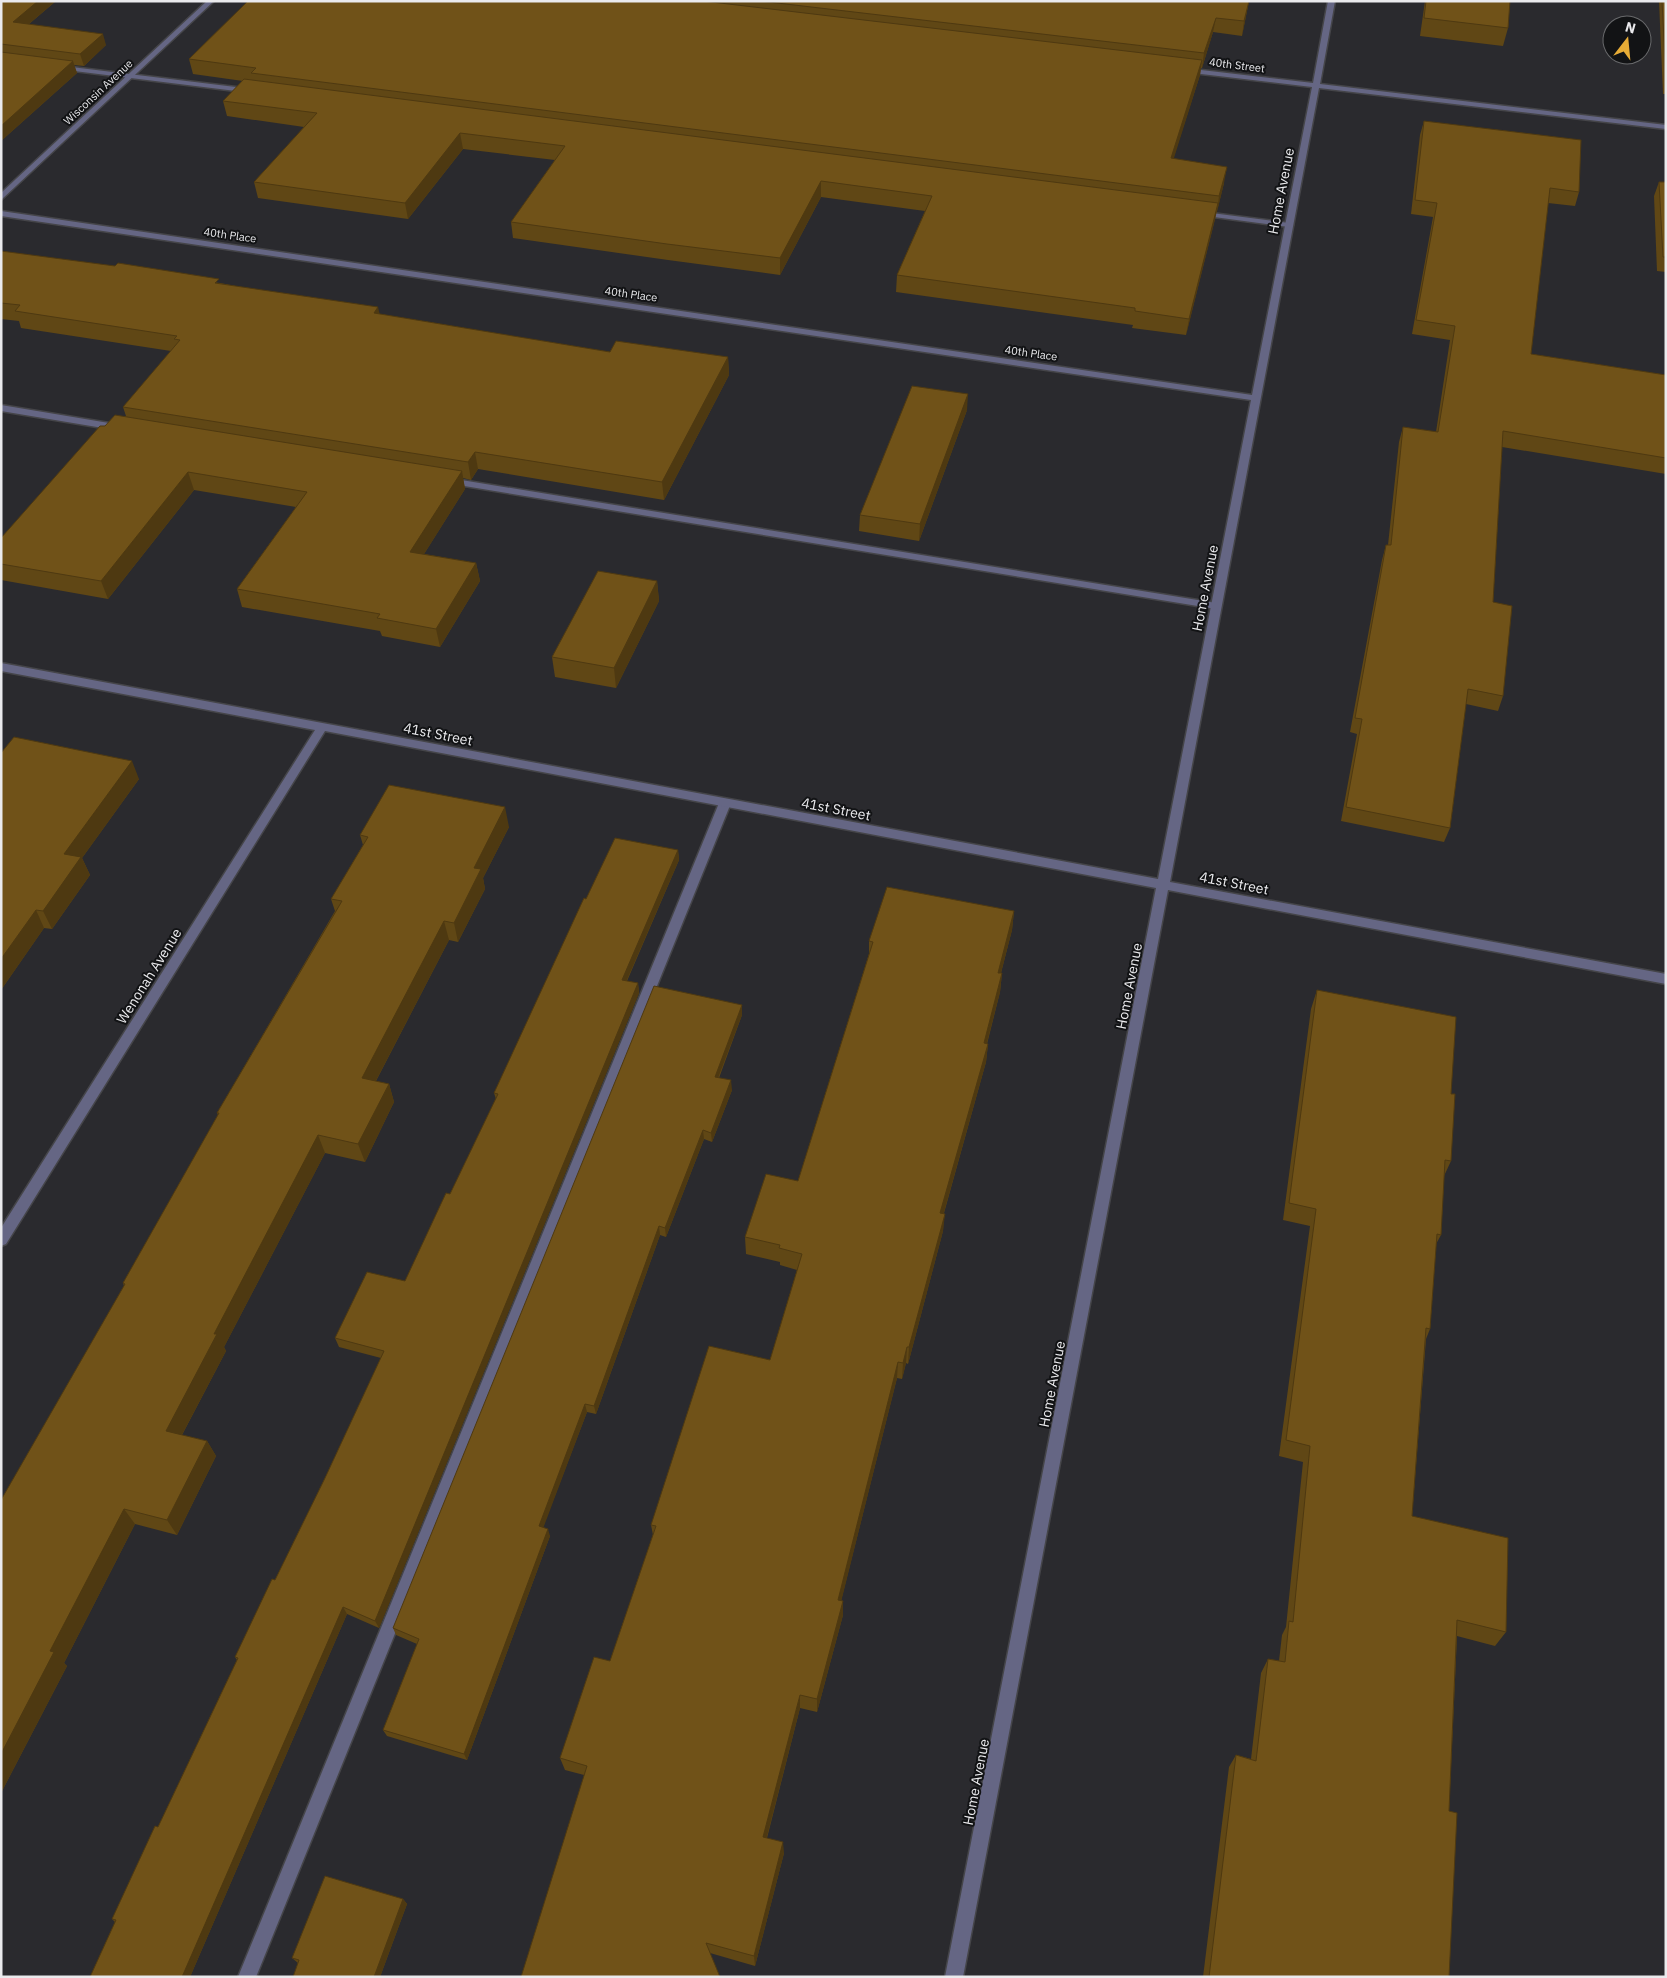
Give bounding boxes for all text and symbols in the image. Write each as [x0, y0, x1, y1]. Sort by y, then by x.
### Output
north arrow [1602, 15, 1652, 65]
text: N [1623, 17, 1638, 38]
street label: 40th Street [1208, 55, 1266, 75]
street label: Wisconsin Avenue [61, 56, 135, 128]
street label: Home Avenue [1264, 146, 1298, 236]
street label: 40th Place [203, 224, 257, 246]
street label: 40th Place [604, 283, 658, 305]
street label: 40th Place [1004, 342, 1058, 364]
street label: Home Avenue [1188, 543, 1222, 633]
street label: 41st Street [402, 718, 474, 750]
street label: 41st Street [800, 793, 872, 825]
street label: 41st Street [1198, 867, 1270, 899]
street label: Wenonah Avenue [112, 925, 186, 1027]
street label: Home Avenue [1112, 941, 1146, 1031]
street label: Home Avenue [1035, 1339, 1069, 1429]
street label: Home Avenue [959, 1737, 993, 1827]

